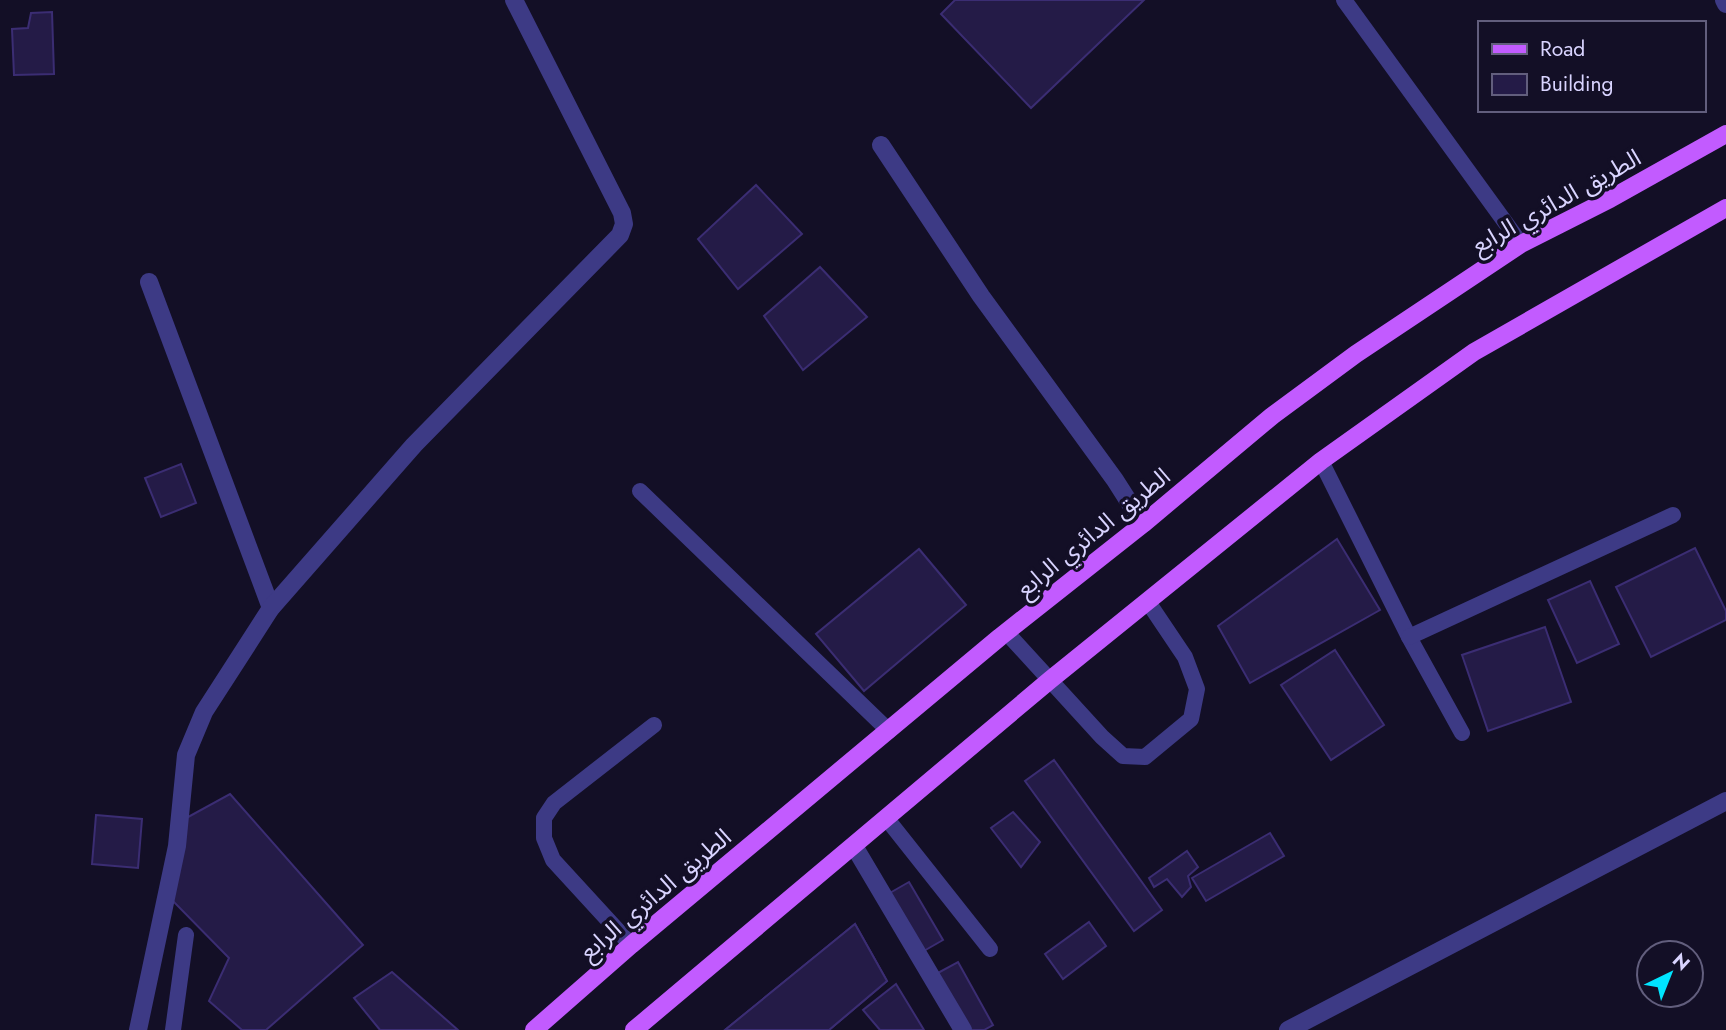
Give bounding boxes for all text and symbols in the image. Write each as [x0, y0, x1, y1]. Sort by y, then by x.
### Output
legend [1478, 21, 1705, 112]
text: Road [1540, 34, 1585, 64]
text: Building [1540, 69, 1613, 99]
street label: الطريق الدائري الرابع [1465, 140, 1648, 264]
street label: الطريق الدائري الرابع [1008, 459, 1179, 606]
street label: الطريق الدائري الرابع [571, 820, 740, 969]
north arrow [1635, 939, 1705, 1009]
text: N [1667, 947, 1696, 977]

